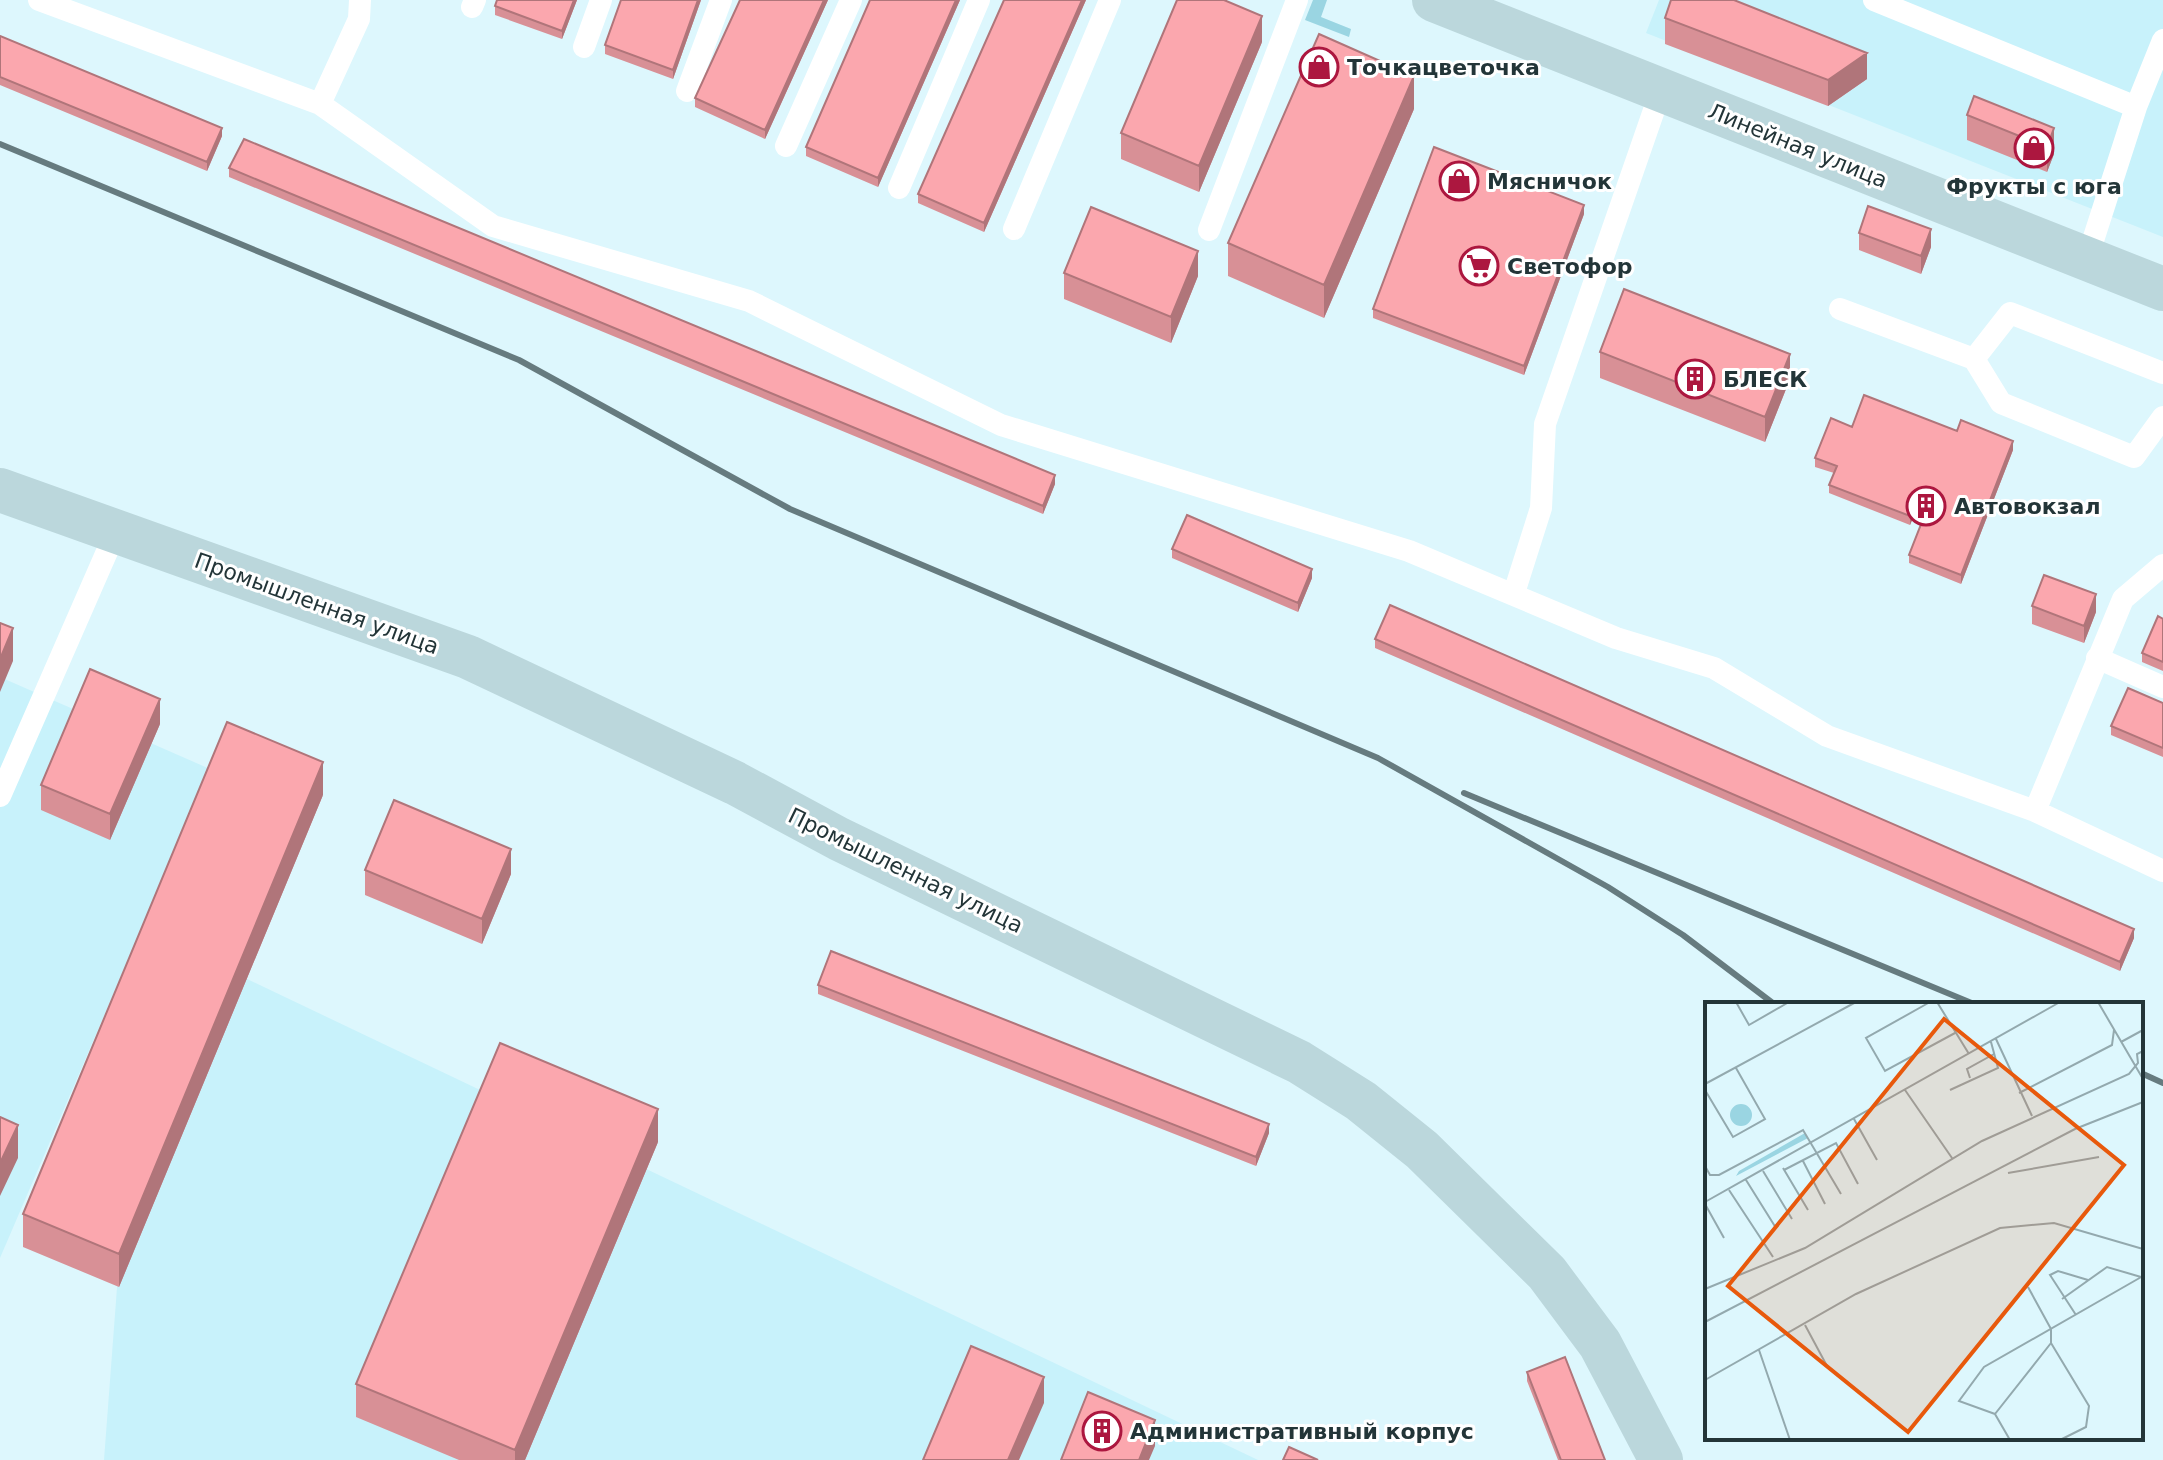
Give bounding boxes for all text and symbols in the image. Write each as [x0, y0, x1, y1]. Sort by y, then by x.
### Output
shop icon: Точкацветочка [1298, 46, 1340, 88]
place label: Точкацветочка [1347, 55, 1540, 80]
street label: Линейная улица [1705, 98, 1891, 193]
shop icon: Фрукты с юга [2013, 127, 2055, 169]
shop icon: Мясничок [1438, 160, 1480, 202]
place label: Мясничок [1487, 169, 1612, 194]
place label: Фрукты с юга [1946, 174, 2122, 199]
supermarket icon: Светофор [1458, 245, 1500, 287]
place label: Светофор [1507, 254, 1633, 279]
building icon: БЛЕСК [1674, 358, 1716, 400]
place label: БЛЕСК [1723, 367, 1807, 392]
building icon: Автовокзал [1905, 485, 1947, 527]
place label: Автовокзал [1954, 494, 2101, 519]
street label: Промышленная улица [191, 548, 442, 659]
street label: Промышленная улица [784, 803, 1027, 938]
inset map [1705, 1002, 2143, 1440]
building icon: Административный корпус [1081, 1410, 1123, 1452]
place label: Административный корпус [1130, 1419, 1474, 1444]

